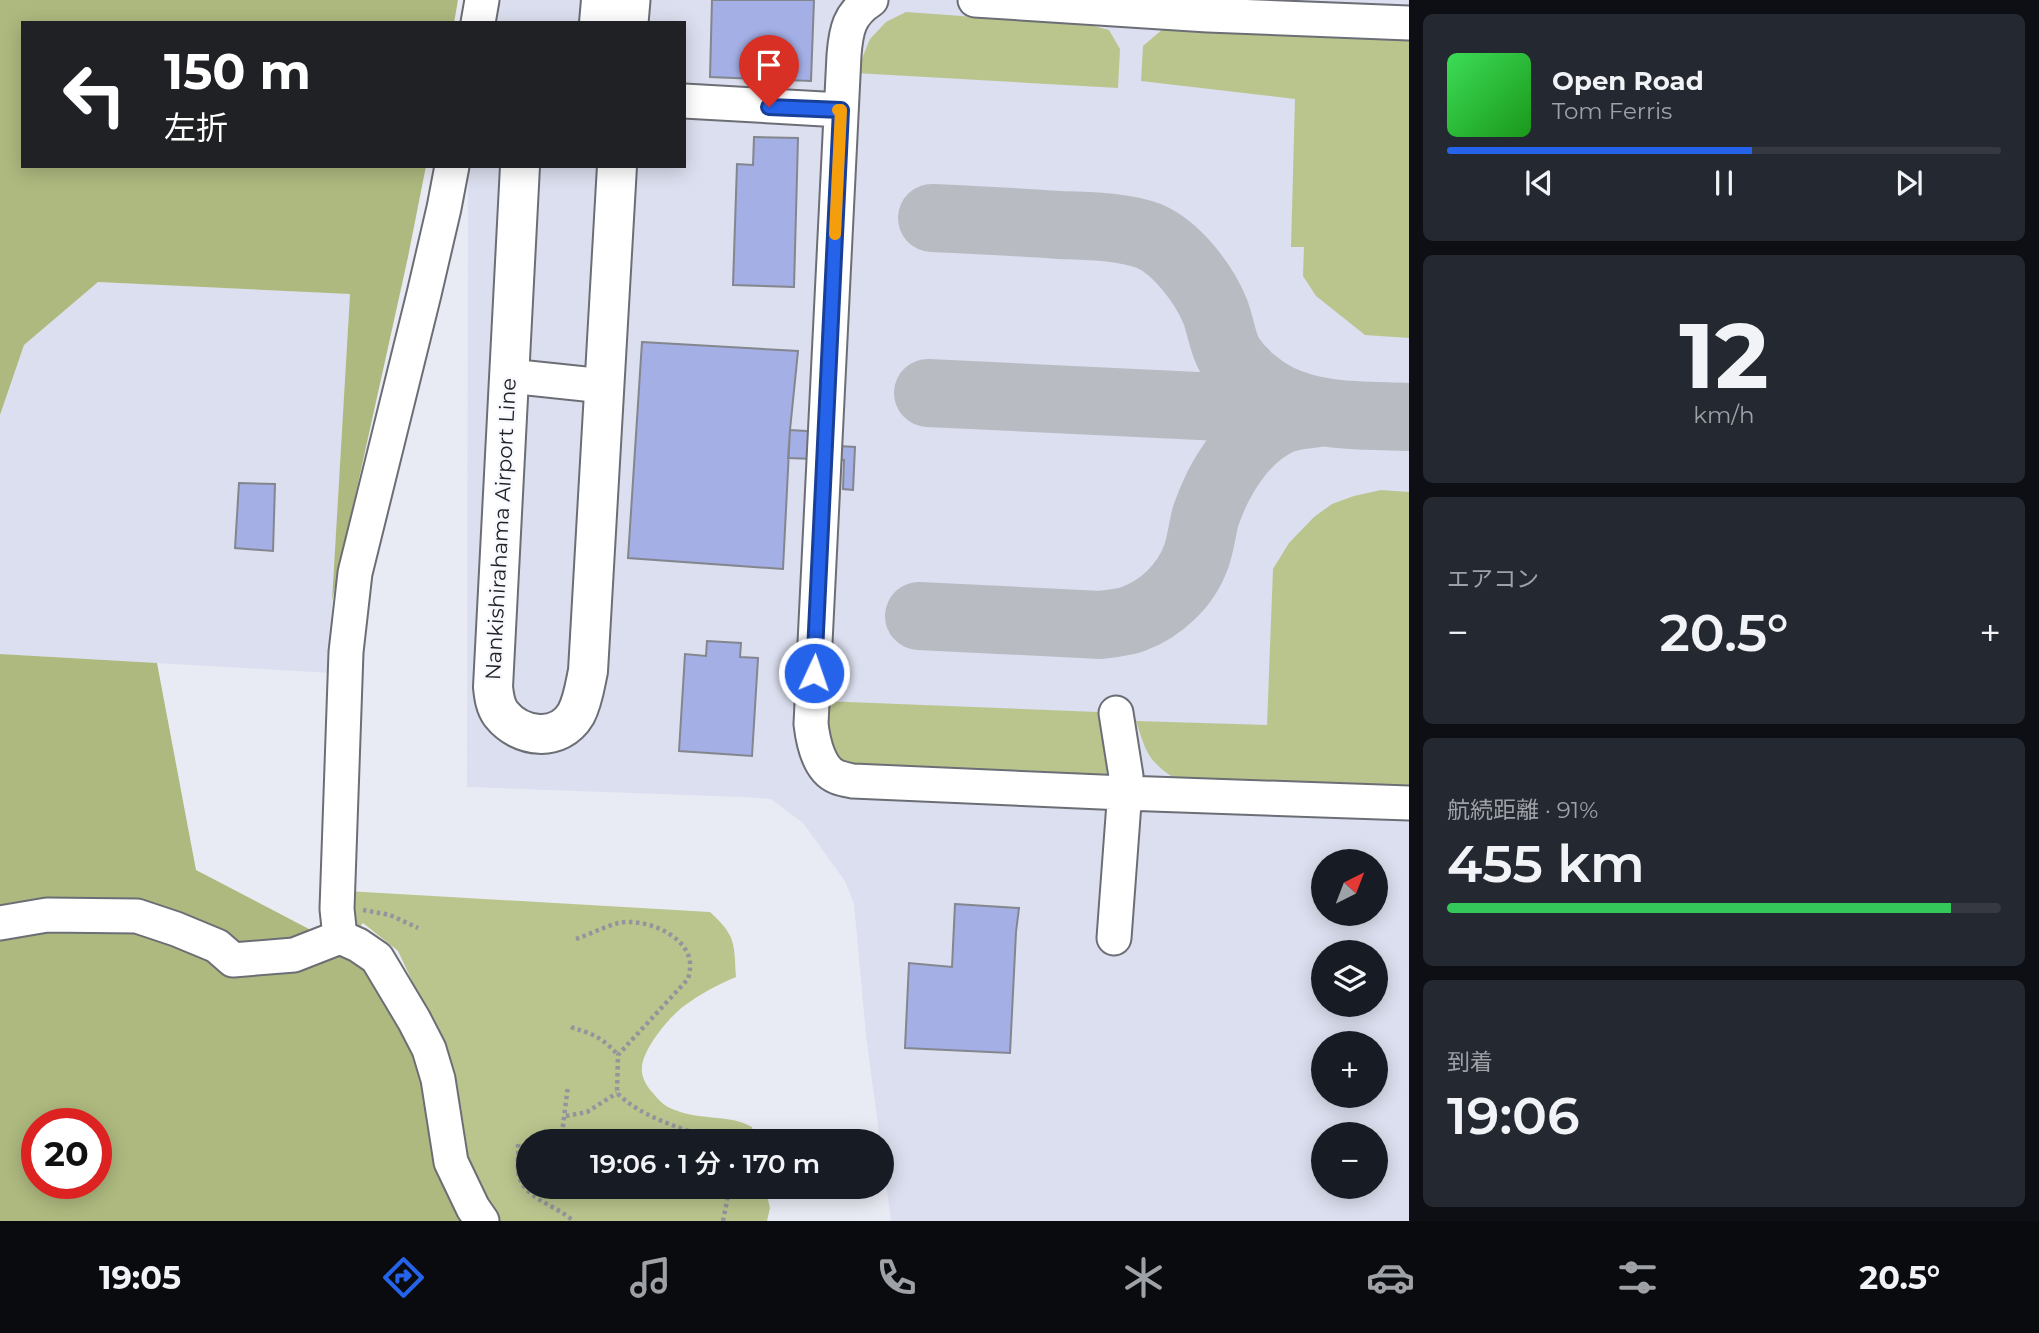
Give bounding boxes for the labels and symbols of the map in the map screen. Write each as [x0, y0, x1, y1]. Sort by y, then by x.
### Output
pin [739, 35, 799, 107]
street label: Nankishirahama Airport Line [480, 377, 521, 681]
position arrow [777, 636, 851, 710]
north arrow [1311, 849, 1388, 926]
speed limit sign: 20 [21, 1108, 112, 1199]

